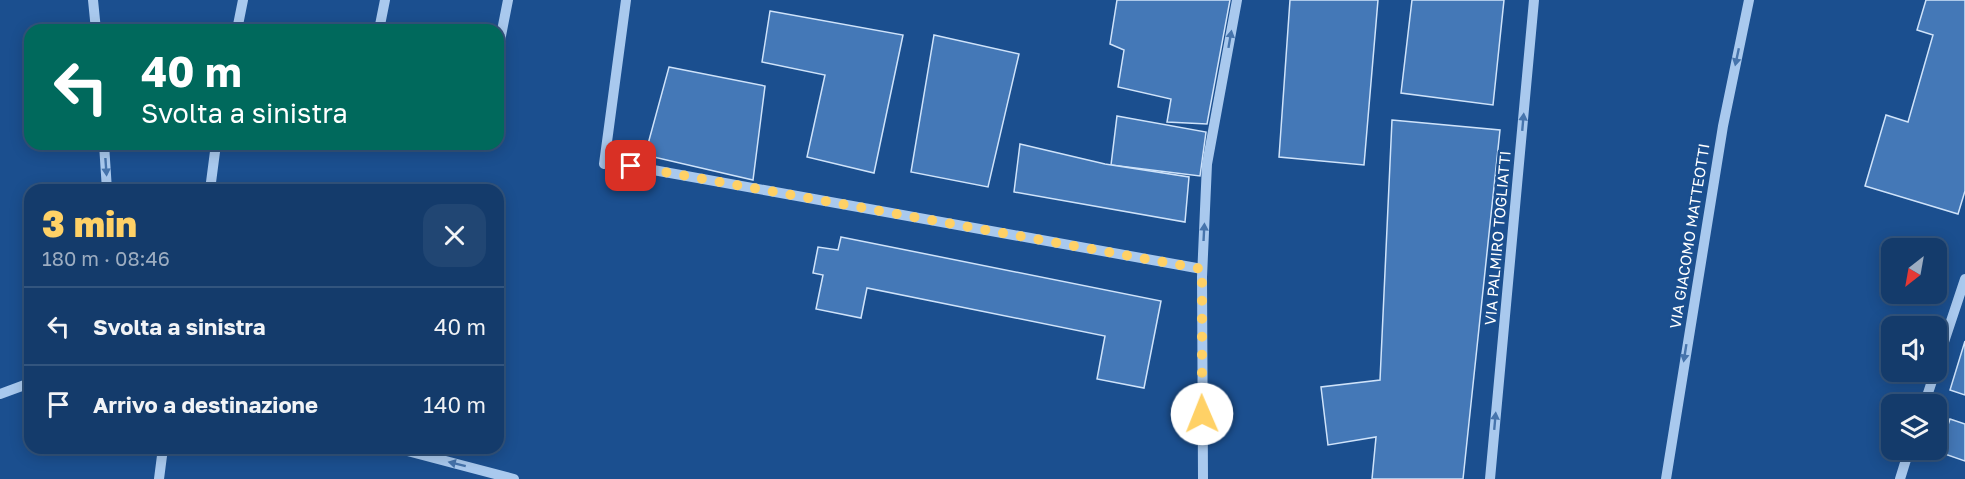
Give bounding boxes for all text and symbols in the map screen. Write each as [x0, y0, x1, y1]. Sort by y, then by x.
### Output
one-way arrow [1226, 29, 1235, 48]
text: 40 m [141, 46, 242, 96]
icon: left [42, 48, 120, 126]
one-way arrow [1732, 48, 1741, 67]
text: Svolta a sinistra [141, 97, 348, 129]
one-way arrow [1518, 113, 1528, 132]
pin [605, 140, 656, 191]
street label: VIA GIACOMO MATTEOTTI [1665, 142, 1713, 330]
icon: arrive [614, 149, 647, 182]
street label: VIA PALMIRO TOGLIATTI [1480, 150, 1514, 326]
one-way arrow [101, 158, 110, 177]
text: 3 min [42, 202, 137, 245]
button: close [423, 204, 486, 267]
one-way arrow [1200, 222, 1209, 241]
north arrow [1881, 238, 1947, 304]
map controls [1881, 238, 1947, 460]
text: 180 m · 08:46 [42, 246, 170, 270]
icon: left [42, 310, 75, 343]
text: Svolta a sinistra [93, 313, 265, 340]
text: 40 m [434, 313, 486, 340]
button: sound [1881, 316, 1947, 382]
one-way arrow [1680, 343, 1689, 362]
position arrow [1170, 382, 1234, 446]
icon: arrive [42, 388, 75, 421]
text: Arrivo a destinazione [93, 391, 318, 418]
text: 140 m [423, 391, 486, 418]
button: layers [1881, 394, 1947, 460]
one-way arrow [1490, 411, 1500, 430]
one-way arrow [448, 459, 467, 469]

